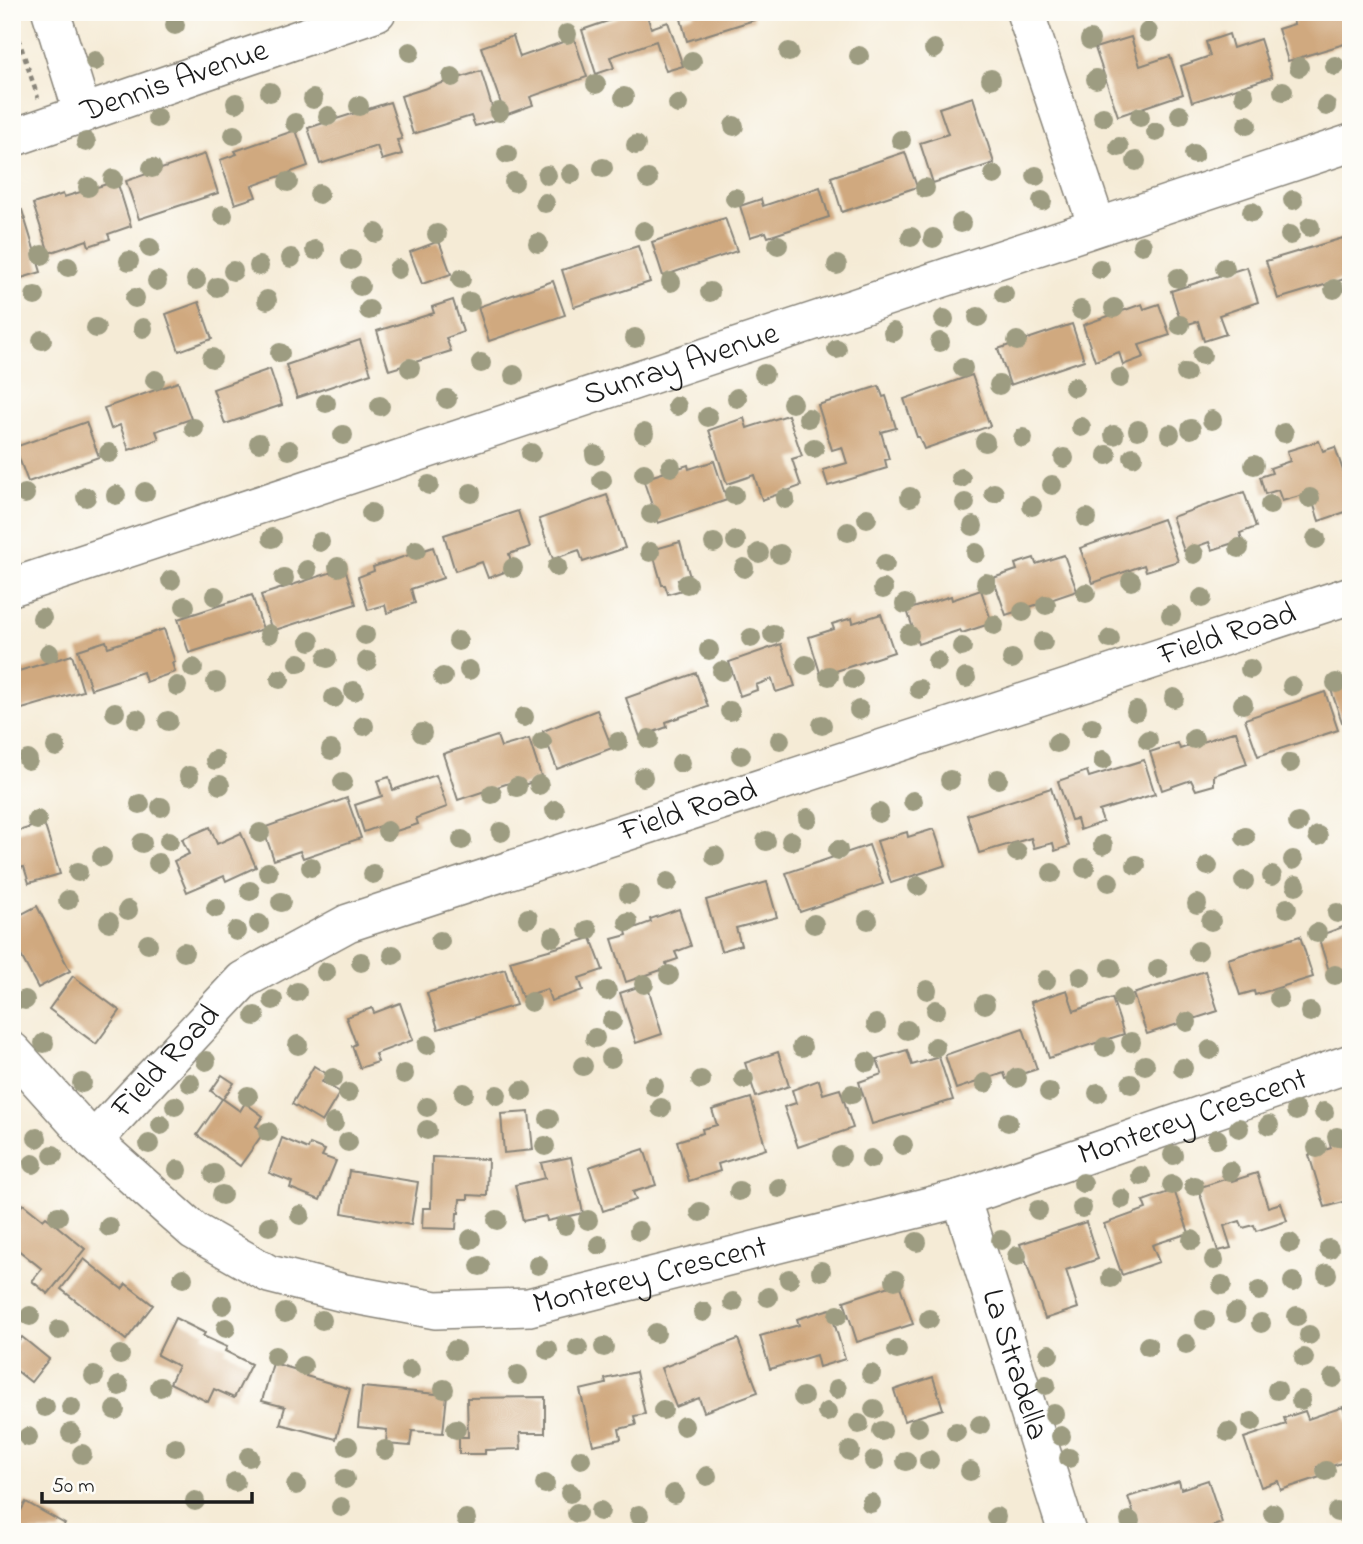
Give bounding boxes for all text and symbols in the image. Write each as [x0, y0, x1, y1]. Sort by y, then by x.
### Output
street label: Dennis Avenue [74, 28, 275, 136]
street label: Sunray Avenue [577, 311, 786, 419]
street label: Field Road [1152, 591, 1302, 680]
street label: Field Road [613, 767, 763, 856]
street label: Field Road [100, 994, 232, 1131]
street label: Monterey Crescent [1072, 1056, 1315, 1179]
street label: Monterey Crescent [528, 1224, 773, 1329]
street label: La Stradella [968, 1283, 1060, 1446]
scale bar [42, 1460, 252, 1504]
text: 50 m [52, 1472, 95, 1502]

